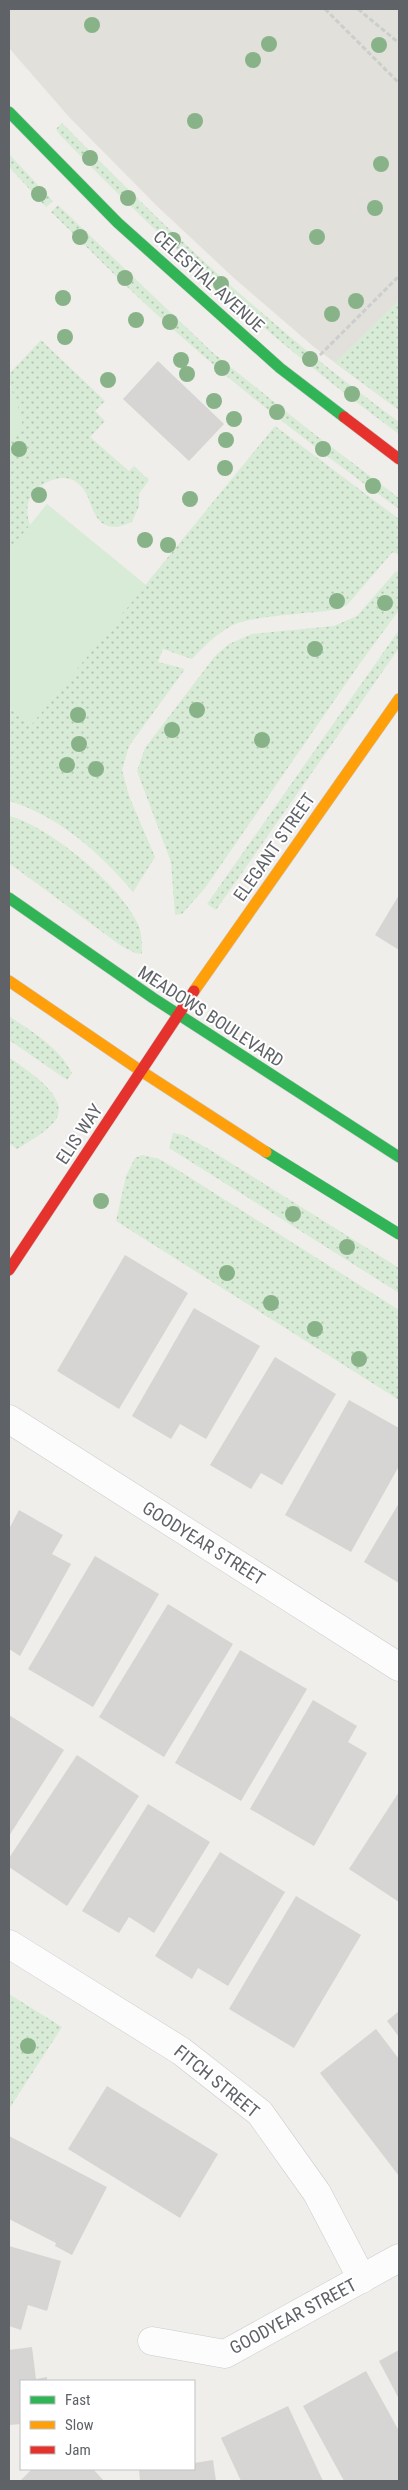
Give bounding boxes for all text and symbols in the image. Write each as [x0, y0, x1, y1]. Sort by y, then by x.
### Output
street label: CELESTIAL AVENUE [149, 226, 269, 336]
street label: ELEGANT STREET [229, 789, 319, 905]
street label: MEADOWS BOULEVARD [134, 961, 288, 1071]
street label: ELIS WAY [51, 1100, 107, 1168]
street label: GOODYEAR STREET [139, 1497, 269, 1589]
street label: FITCH STREET [170, 2040, 264, 2122]
street label: GOODYEAR STREET [226, 2274, 360, 2358]
legend [20, 2380, 195, 2470]
text: Fast [65, 2391, 90, 2409]
text: Slow [65, 2416, 94, 2434]
text: Jam [65, 2441, 91, 2459]

